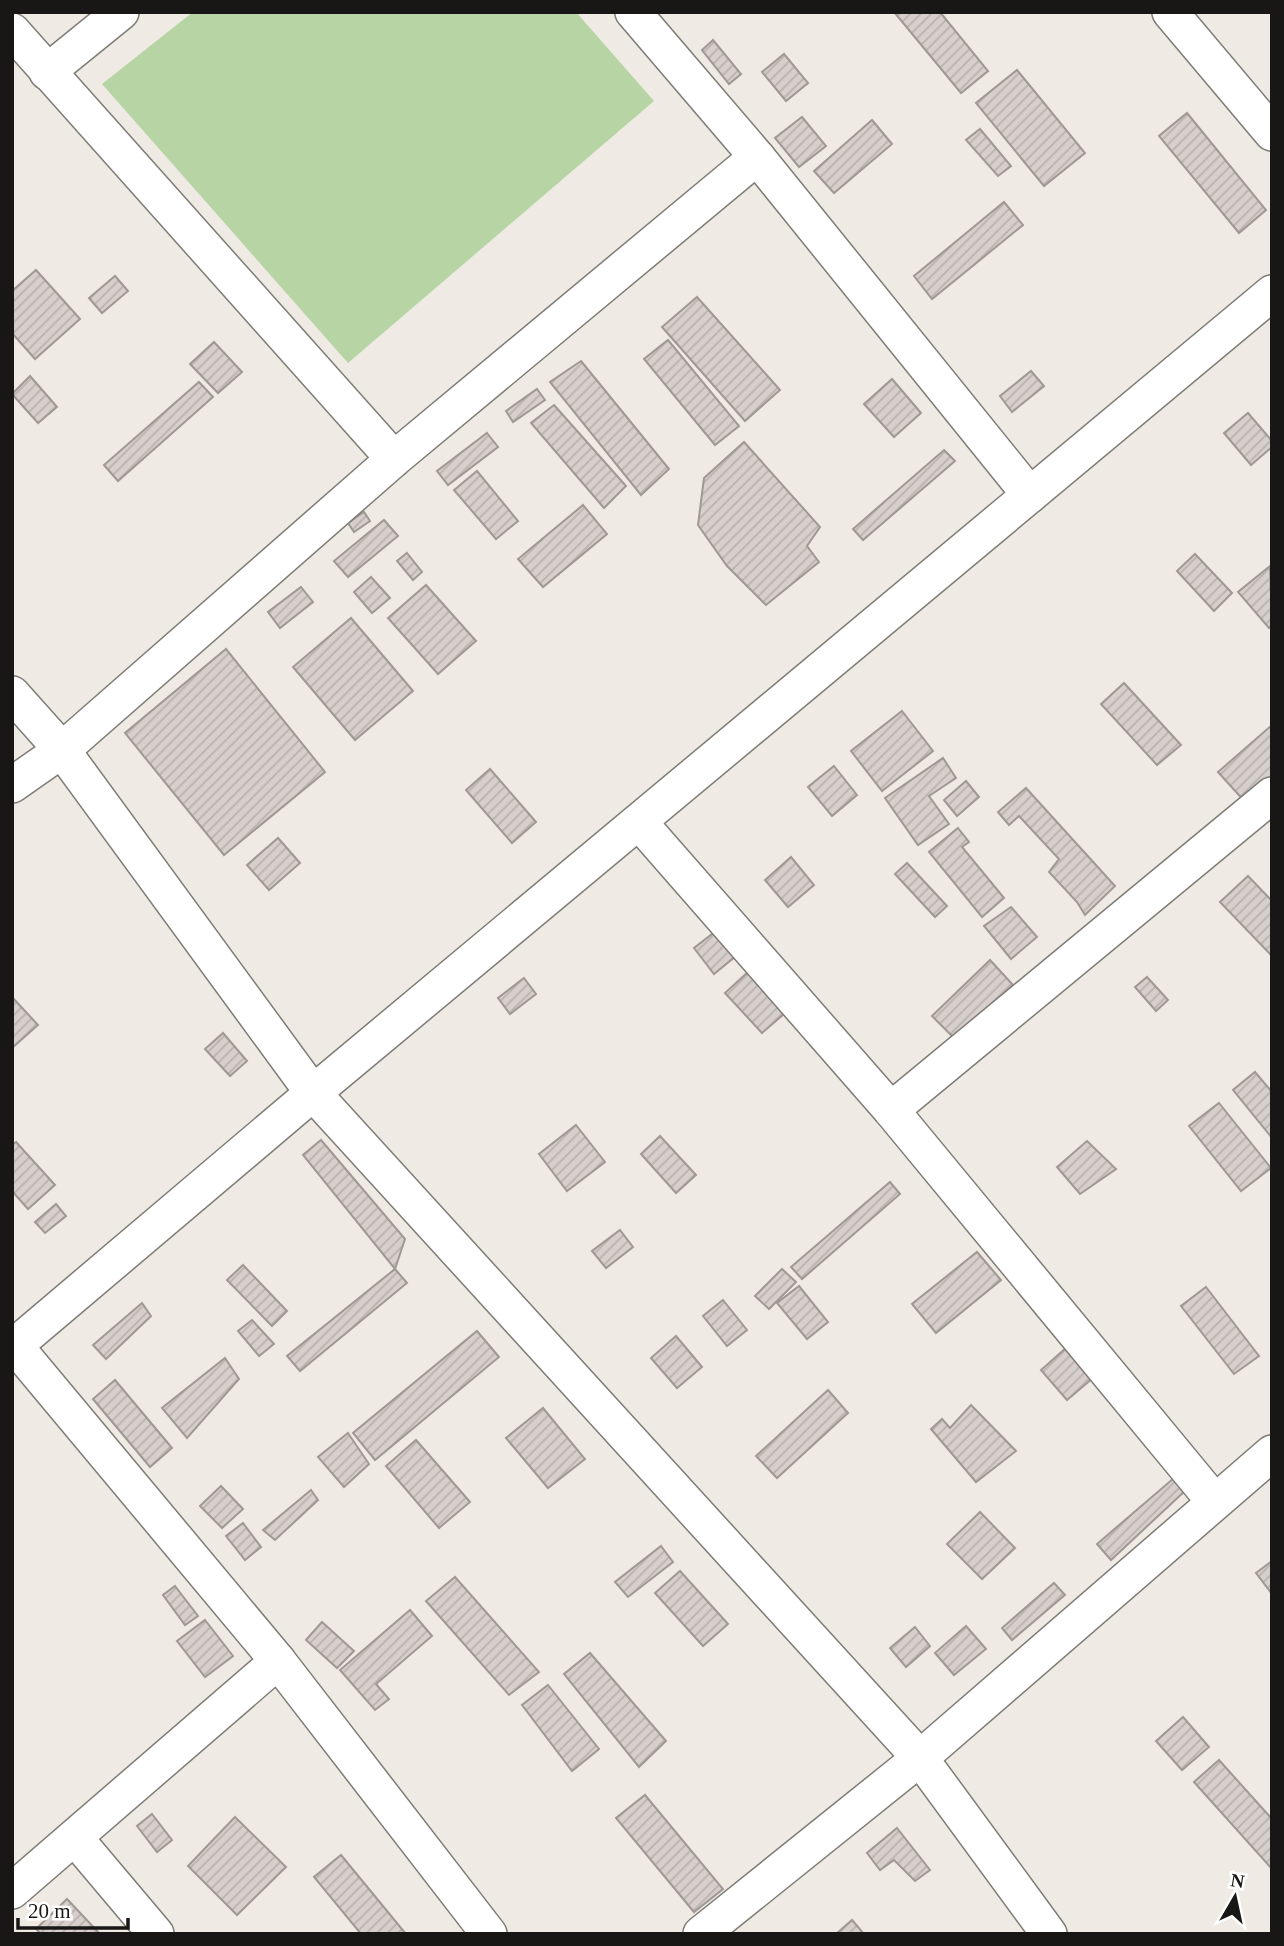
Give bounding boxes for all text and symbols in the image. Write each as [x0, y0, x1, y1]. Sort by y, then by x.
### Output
north arrow [1200, 1862, 1270, 1932]
text: N [1229, 1869, 1246, 1892]
scale bar [18, 1886, 128, 1930]
text: 20 m [28, 1899, 71, 1923]

